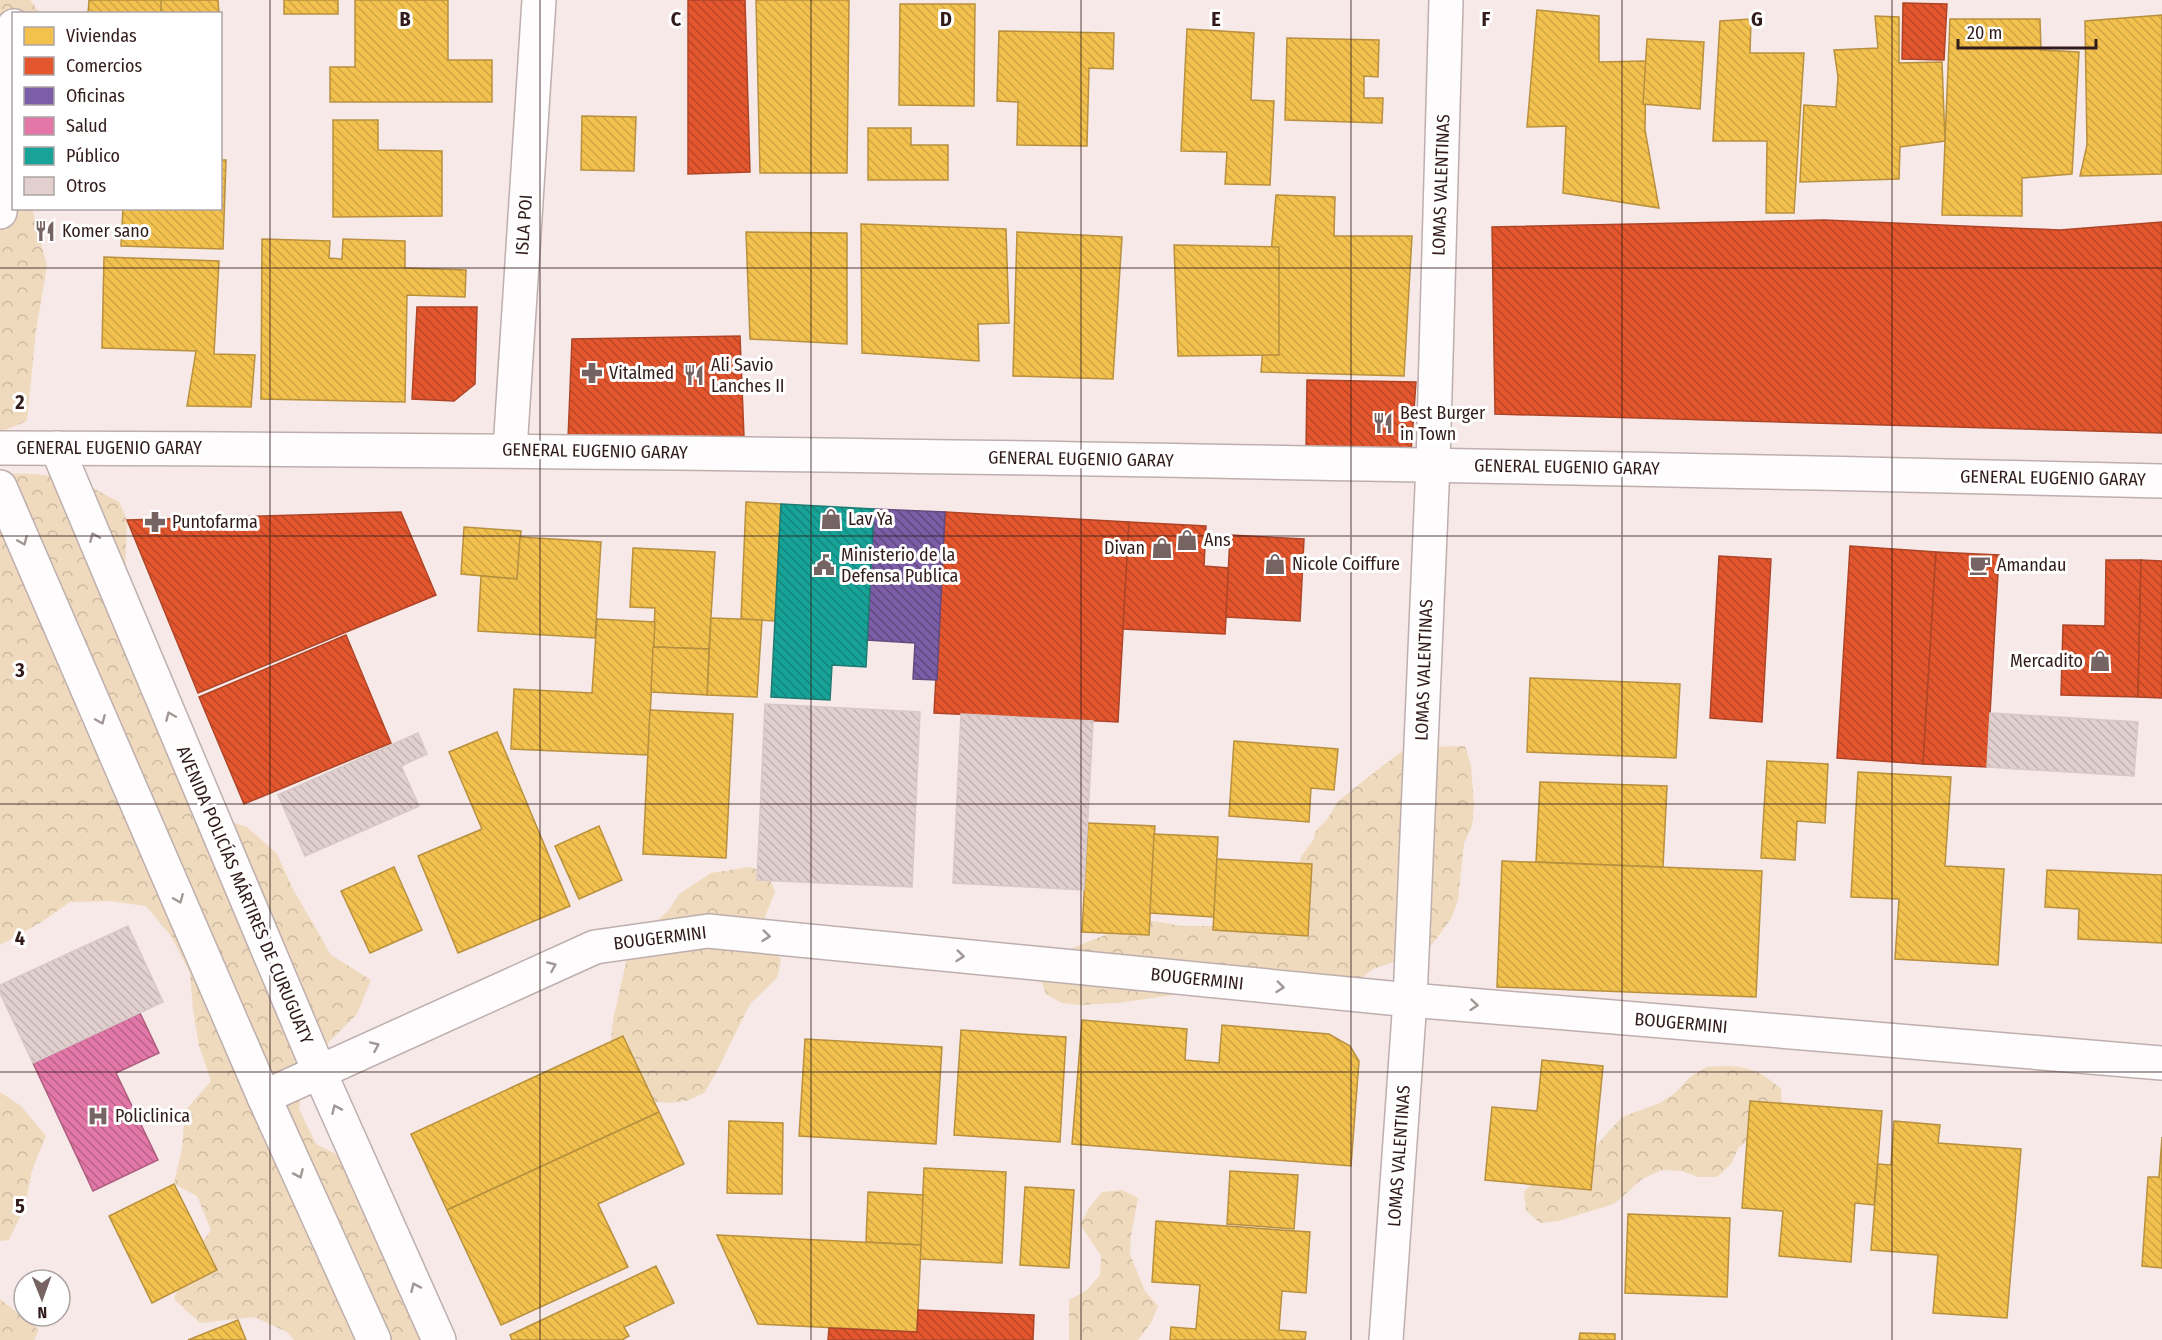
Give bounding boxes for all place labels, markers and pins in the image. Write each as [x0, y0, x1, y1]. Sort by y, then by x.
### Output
restaurant icon: Komer sano [33, 219, 57, 243]
place label: Komer sano [62, 220, 149, 242]
place label: Ali Savio Lanches II [711, 354, 785, 397]
pharmacy icon: Vitalmed [580, 361, 604, 385]
place label: Vitalmed [609, 362, 674, 384]
restaurant icon: Ali Savio Lanches II [682, 363, 706, 387]
place label: Best Burger in Town [1400, 402, 1486, 445]
restaurant icon: Best Burger in Town [1371, 411, 1395, 435]
shop icon: Lav Ya [819, 507, 843, 531]
place label: Lav Ya [848, 508, 893, 530]
pharmacy icon: Puntofarma [143, 510, 167, 534]
place label: Puntofarma [172, 511, 258, 533]
shop icon: Ans [1175, 528, 1199, 552]
place label: Ans [1204, 529, 1231, 551]
shop icon: Divan [1150, 536, 1174, 560]
place label: Divan [1104, 537, 1145, 559]
place label: Ministerio de la Defensa Publica [841, 544, 958, 587]
shop icon: Nicole Coiffure [1263, 552, 1287, 576]
public building icon: Ministerio de la Defensa Publica [812, 553, 836, 577]
place label: Nicole Coiffure [1292, 553, 1400, 575]
cafe icon: Amandau [1968, 553, 1992, 577]
place label: Amandau [1997, 554, 2067, 576]
shop icon: Mercadito [2088, 649, 2112, 673]
place label: Mercadito [2010, 650, 2083, 672]
hospital icon: Policlinica [86, 1104, 110, 1128]
place label: Policlinica [115, 1105, 190, 1127]

